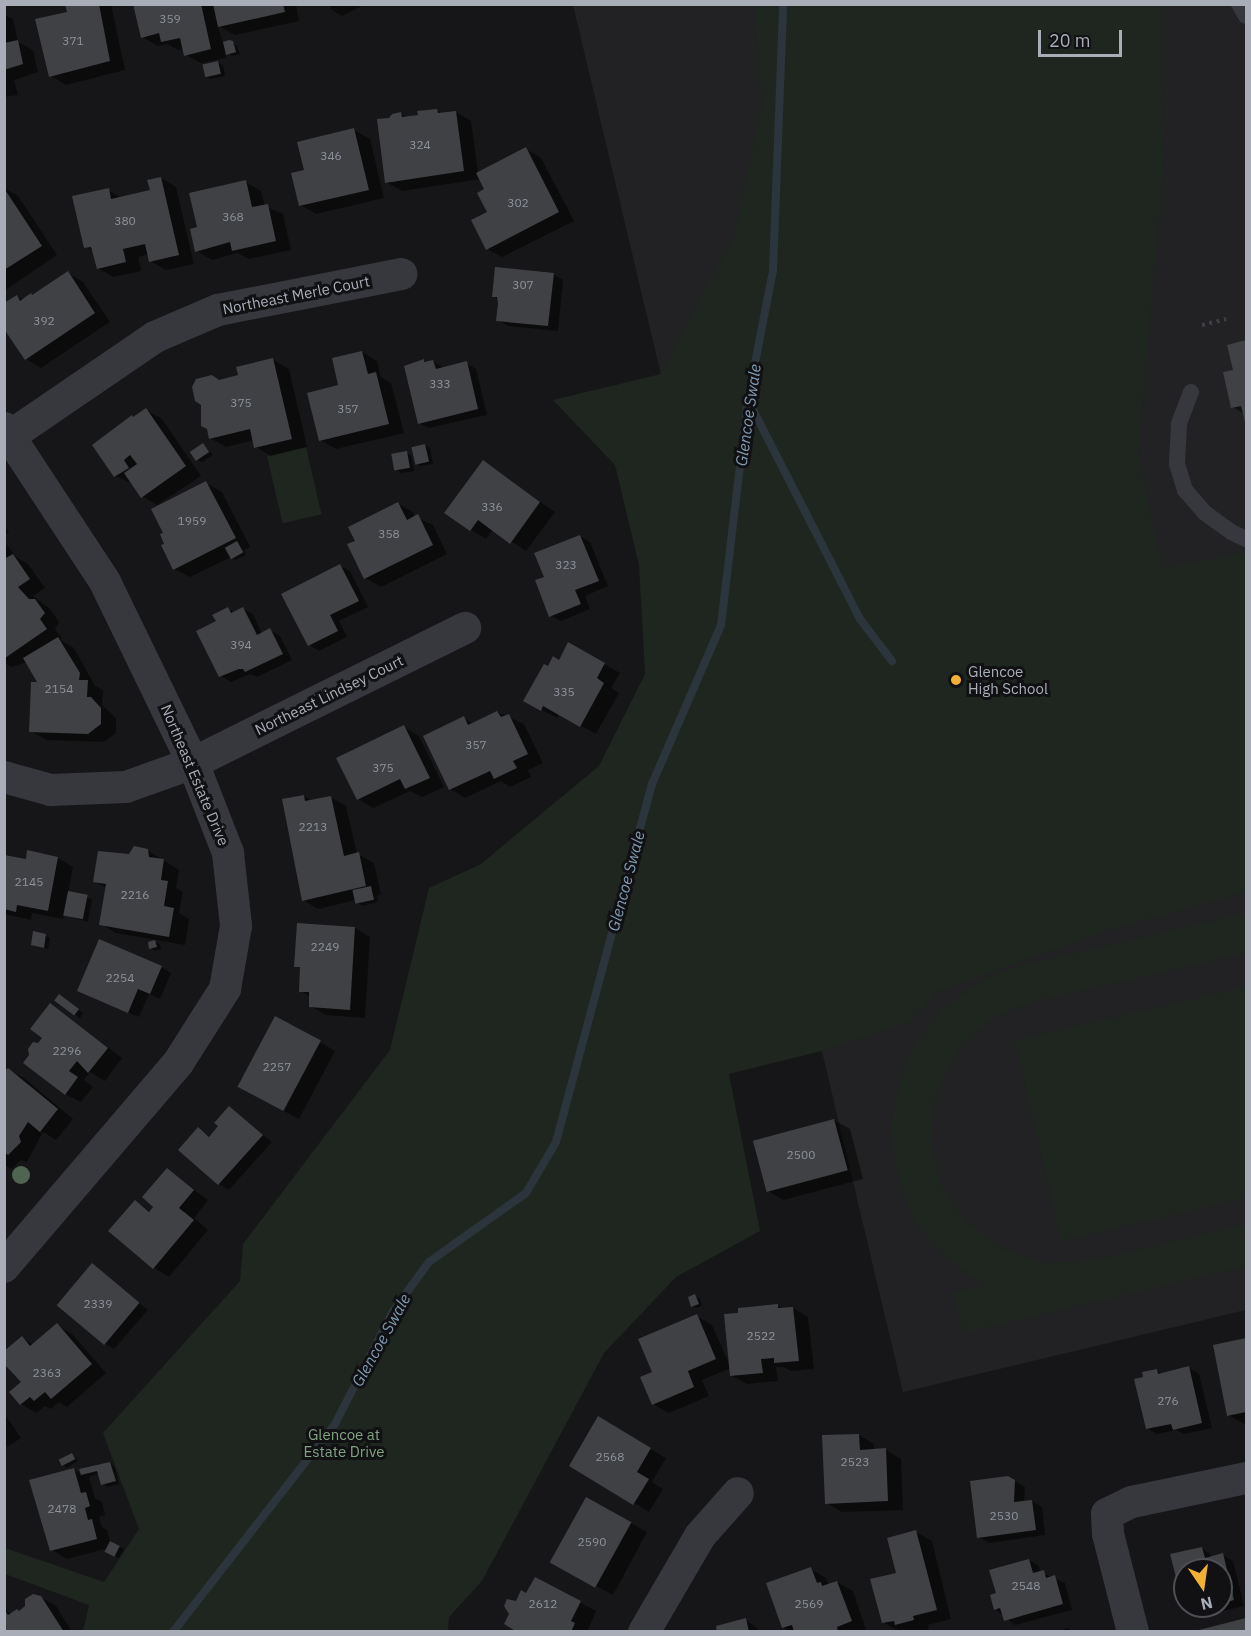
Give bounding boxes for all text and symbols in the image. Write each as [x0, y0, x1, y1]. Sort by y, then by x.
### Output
house number: 359 [159, 12, 181, 26]
scale bar [1041, 18, 1125, 56]
text: 20 m [1049, 29, 1091, 52]
house number: 371 [62, 34, 84, 48]
house number: 324 [409, 138, 431, 152]
house number: 346 [320, 149, 342, 163]
house number: 302 [507, 196, 529, 210]
house number: 368 [222, 210, 244, 224]
house number: 380 [114, 214, 136, 228]
street label: Northeast Merle Court [221, 272, 371, 318]
house number: 307 [512, 278, 534, 292]
house number: 392 [33, 314, 55, 328]
water label: Glencoe Swale [731, 363, 765, 467]
house number: 333 [429, 377, 451, 391]
house number: 375 [230, 396, 252, 410]
house number: 357 [337, 402, 359, 416]
house number: 336 [481, 500, 503, 514]
house number: 1959 [178, 514, 206, 528]
house number: 358 [378, 527, 400, 541]
house number: 323 [555, 558, 577, 572]
house number: 394 [230, 638, 252, 652]
street label: Northeast Lindsey Court [252, 651, 406, 739]
place label: Glencoe High School [968, 662, 1048, 697]
marker: Glencoe High School [949, 673, 963, 687]
house number: 2154 [45, 682, 73, 696]
house number: 335 [553, 685, 575, 699]
street label: Northeast Estate Drive [157, 702, 233, 848]
house number: 357 [465, 738, 487, 752]
house number: 375 [372, 761, 394, 775]
house number: 2213 [299, 820, 327, 834]
water label: Glencoe Swale [603, 829, 649, 933]
house number: 2145 [15, 875, 43, 889]
house number: 2216 [121, 888, 149, 902]
house number: 2249 [311, 940, 339, 954]
house number: 2254 [106, 971, 134, 985]
house number: 2296 [53, 1044, 81, 1058]
house number: 2257 [263, 1060, 291, 1074]
house number: 2500 [787, 1148, 815, 1162]
water label: Glencoe Swale [348, 1290, 414, 1390]
house number: 2339 [84, 1297, 112, 1311]
house number: 2522 [747, 1329, 775, 1343]
house number: 2363 [33, 1366, 61, 1380]
house number: 276 [1157, 1394, 1179, 1408]
park label: Glencoe at Estate Drive [303, 1425, 385, 1460]
house number: 2568 [596, 1450, 624, 1464]
house number: 2523 [841, 1455, 869, 1469]
house number: 2478 [48, 1502, 76, 1516]
house number: 2530 [990, 1509, 1018, 1523]
house number: 2590 [578, 1535, 606, 1549]
north arrow [1173, 1558, 1233, 1618]
house number: 2548 [1012, 1579, 1040, 1593]
text: N [1199, 1593, 1214, 1615]
house number: 2612 [529, 1597, 557, 1611]
house number: 2569 [795, 1597, 823, 1611]

